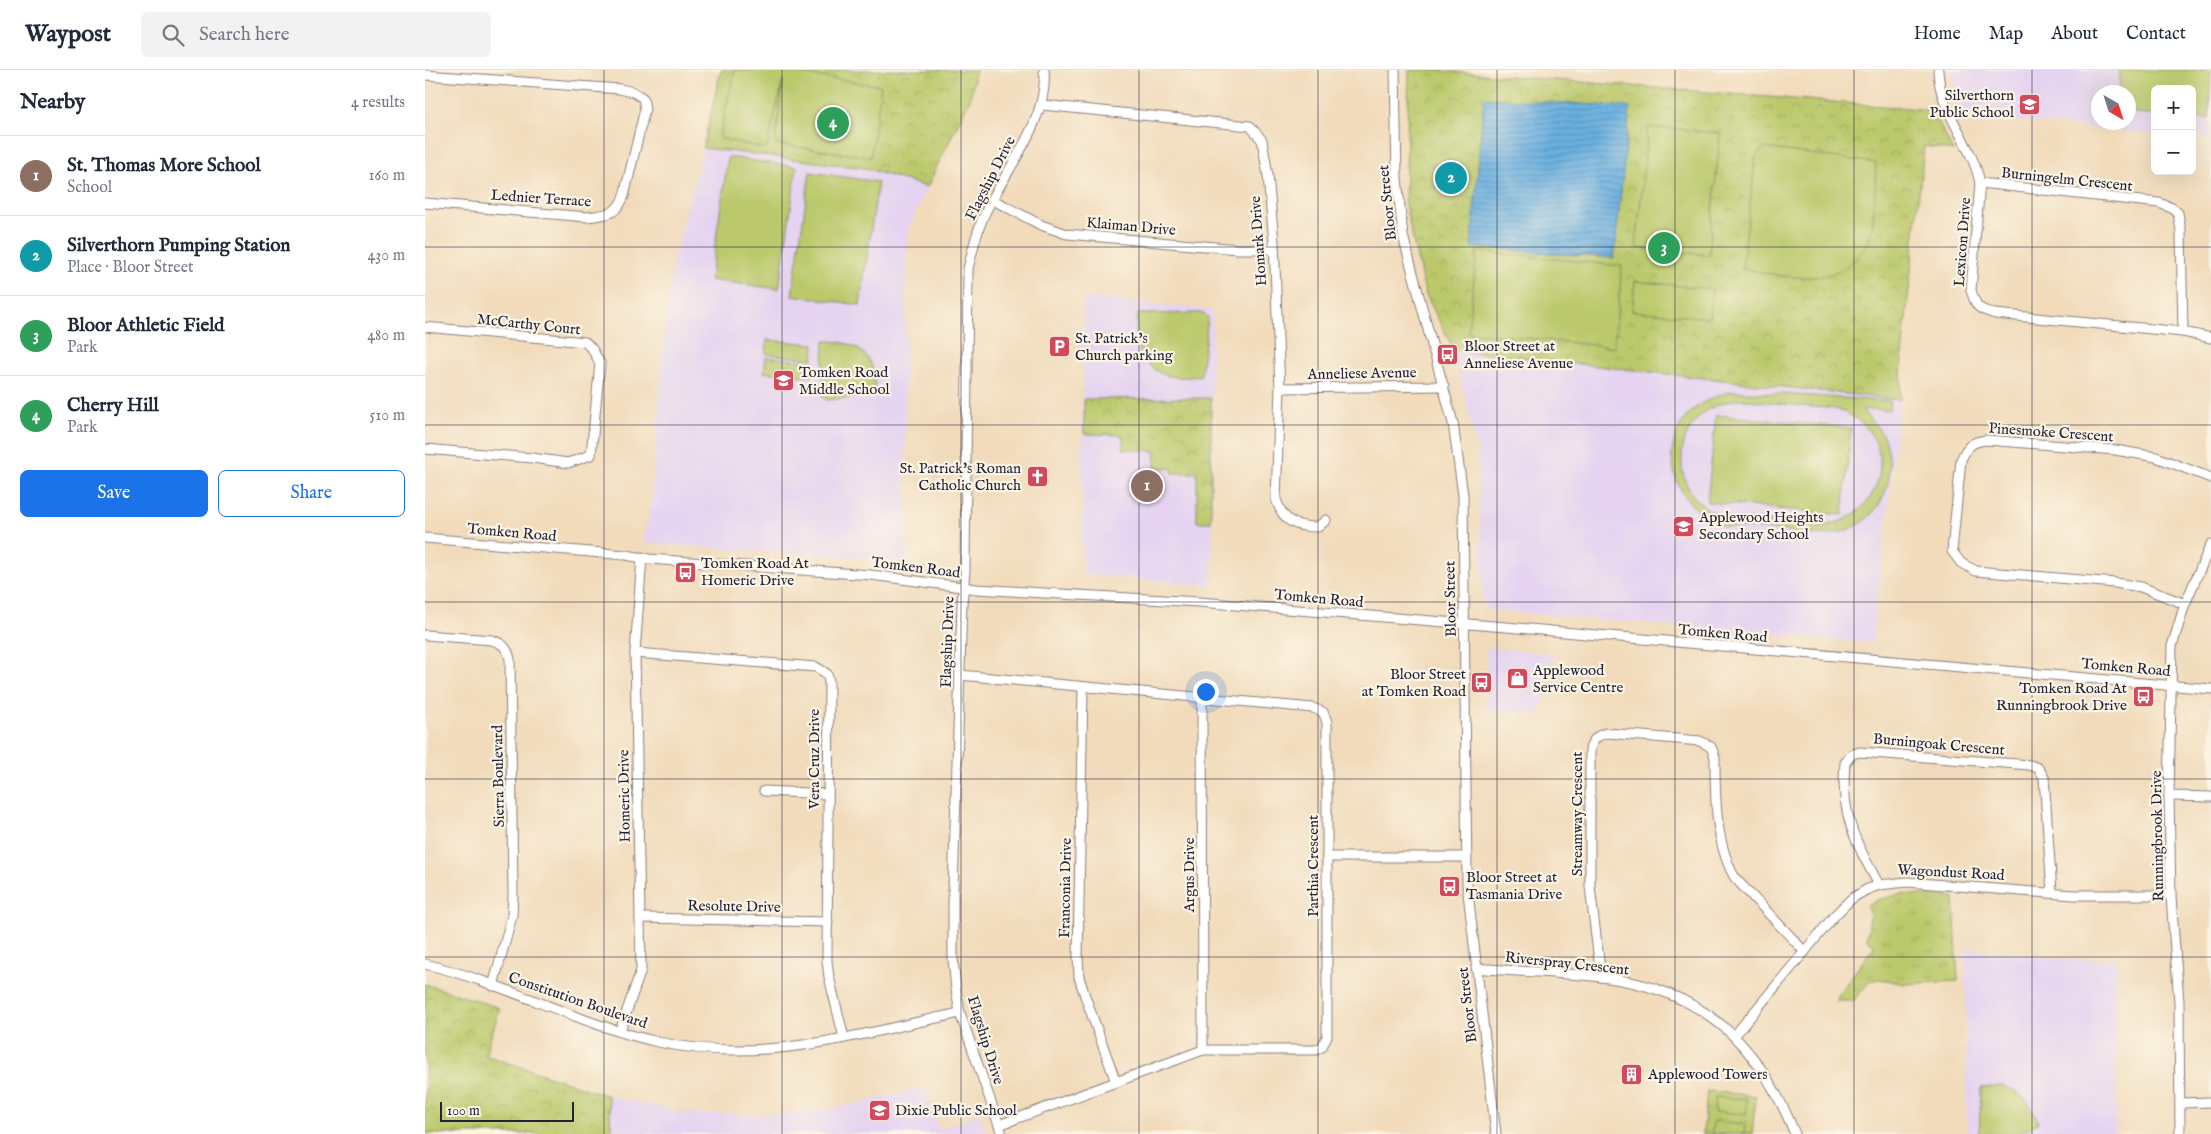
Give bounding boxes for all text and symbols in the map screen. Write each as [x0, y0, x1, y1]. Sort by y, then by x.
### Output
search box [141, 12, 491, 57]
text: Waypost [25, 19, 111, 50]
icon: search [159, 21, 187, 49]
text: Search here [199, 23, 290, 47]
text: Home [1914, 23, 1961, 46]
text: Map [1989, 23, 2023, 46]
text: About [2051, 23, 2098, 46]
text: Contact [2126, 23, 2186, 46]
north arrow [2091, 85, 2136, 130]
map controls [2151, 85, 2196, 175]
button: + [2151, 85, 2196, 130]
place label: Silverthorn Public School [1930, 86, 2015, 122]
text: Nearby [20, 89, 85, 116]
school or university icon: Silverthorn Public School [2018, 92, 2042, 116]
text: 4 results [351, 93, 405, 113]
pin: 4 [817, 104, 849, 142]
button: − [2151, 130, 2196, 175]
street label: Flagship Drive [961, 133, 1020, 223]
text: St. Thomas More School [67, 154, 261, 178]
pin: 2 [1435, 159, 1467, 197]
street label: Burningelm Crescent [2000, 163, 2134, 196]
street label: Bloor Street [1374, 164, 1401, 242]
text: 1 [33, 166, 39, 186]
text: 160 m [369, 166, 405, 186]
text: School [67, 178, 112, 198]
street label: Lednier Terrace [490, 186, 592, 211]
street label: Homark Drive [1246, 195, 1271, 287]
street label: Lexicon Drive [1950, 197, 1975, 287]
street label: Klaiman Drive [1085, 213, 1177, 240]
pin: 3 [1648, 229, 1680, 267]
text: Silverthorn Pumping Station [67, 234, 290, 258]
text: 2 [32, 246, 40, 266]
text: 430 m [367, 246, 405, 266]
text: Place · Bloor Street [67, 258, 193, 278]
street label: McCarthy Court [476, 310, 582, 339]
text: Bloor Athletic Field [67, 314, 224, 338]
text: 3 [33, 326, 39, 346]
text: 480 m [367, 326, 405, 346]
place label: St. Patrick's Church parking [1075, 329, 1174, 365]
parking icon: St. Patrick's Church parking [1047, 335, 1071, 359]
place label: Bloor Street at Anneliese Avenue [1463, 337, 1573, 373]
text: Park [67, 338, 97, 358]
bus stop icon: Bloor Street at Anneliese Avenue [1436, 343, 1460, 367]
place label: Tomken Road Middle School [799, 363, 890, 399]
street label: Anneliese Avenue [1306, 363, 1417, 384]
school or university icon: Tomken Road Middle School [771, 369, 795, 393]
text: Cherry Hill [67, 394, 159, 418]
text: 4 [32, 406, 40, 426]
text: 510 m [370, 406, 405, 426]
text: Park [67, 418, 97, 438]
street label: Pinesmoke Crescent [1988, 419, 2114, 446]
place label: St. Patrick's Roman Catholic Church [899, 459, 1021, 495]
church icon: St. Patrick's Roman Catholic Church [1025, 465, 1049, 489]
pin: 1 [1131, 467, 1163, 505]
button: Save [20, 470, 208, 517]
button: Share [218, 470, 405, 517]
place label: Applewood Heights Secondary School [1698, 508, 1824, 544]
school or university icon: Applewood Heights Secondary School [1671, 514, 1695, 538]
street label: Tomken Road [467, 519, 558, 546]
street label: Tomken Road [870, 553, 962, 582]
place label: Tomken Road At Homeric Drive [701, 554, 809, 590]
bus stop icon: Tomken Road At Homeric Drive [673, 560, 697, 584]
street label: Bloor Street [1440, 561, 1461, 637]
street label: Tomken Road [1274, 585, 1365, 612]
street label: Flagship Drive [936, 596, 959, 688]
street label: Tomken Road [1678, 620, 1769, 647]
street label: Tomken Road [2081, 654, 2172, 681]
place label: Applewood Service Centre [1532, 661, 1624, 697]
place label: Bloor Street at Tomken Road [1362, 665, 1467, 701]
shop icon: Applewood Service Centre [1505, 667, 1529, 691]
bus stop icon: Bloor Street at Tomken Road [1470, 671, 1494, 695]
your location [1193, 679, 1219, 705]
place label: Tomken Road At Runningbrook Drive [1996, 679, 2127, 715]
bus stop icon: Tomken Road At Runningbrook Drive [2131, 685, 2155, 709]
street label: Vera Cruz Drive [805, 709, 824, 810]
street label: Sierra Boulevard [488, 724, 509, 827]
street label: Burningoak Crescent [1872, 729, 2005, 760]
street label: Homeric Drive [614, 749, 635, 843]
street label: Streamway Crescent [1568, 752, 1587, 876]
street label: Runningbrook Drive [2147, 770, 2168, 902]
street label: Parthia Crescent [1304, 815, 1323, 917]
street label: Argus Drive [1180, 837, 1199, 914]
street label: Franconia Drive [1055, 838, 1076, 938]
street label: Wagondust Road [1897, 860, 2006, 885]
place label: Bloor Street at Tasmania Drive [1466, 868, 1562, 904]
bus stop icon: Bloor Street at Tasmania Drive [1438, 874, 1462, 898]
street label: Resolute Drive [687, 896, 781, 917]
street label: Riverspray Crescent [1504, 948, 1630, 979]
street label: Bloor Street [1453, 966, 1482, 1044]
street label: Constitution Boulevard [506, 968, 651, 1033]
street label: Flagship Drive [963, 993, 1008, 1087]
building icon: Applewood Towers [1620, 1062, 1644, 1086]
place label: Applewood Towers [1647, 1065, 1767, 1084]
school or university icon: Dixie Public School [867, 1098, 891, 1122]
scale bar [440, 1099, 574, 1122]
place label: Dixie Public School [895, 1101, 1018, 1120]
text: 100 m [447, 1102, 480, 1120]

